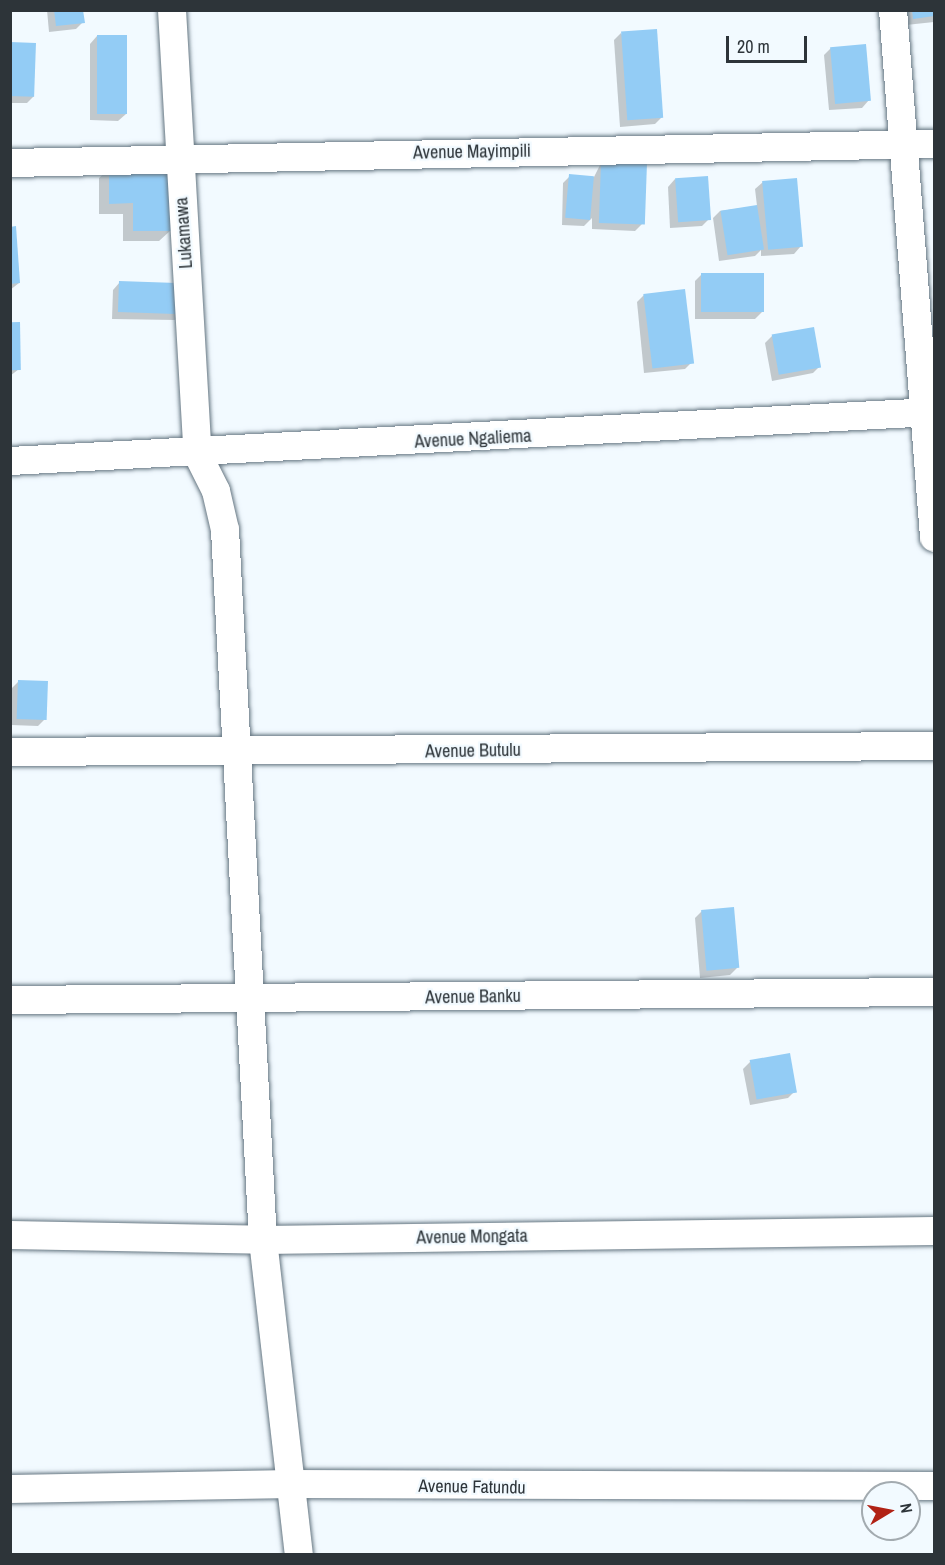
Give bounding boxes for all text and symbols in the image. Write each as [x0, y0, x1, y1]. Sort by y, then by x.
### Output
scale bar [729, 24, 810, 62]
text: 20 m [737, 34, 770, 59]
street label: Avenue Mayimpili [413, 140, 531, 164]
street label: Lukamawa [171, 197, 197, 269]
street label: Avenue Ngaliema [414, 425, 532, 453]
street label: Avenue Butulu [425, 739, 521, 763]
street label: Avenue Banku [425, 985, 521, 1009]
street label: Avenue Mongata [416, 1225, 528, 1249]
street label: Avenue Fatundu [418, 1475, 526, 1499]
north arrow [861, 1481, 921, 1541]
text: N [895, 1502, 918, 1515]

